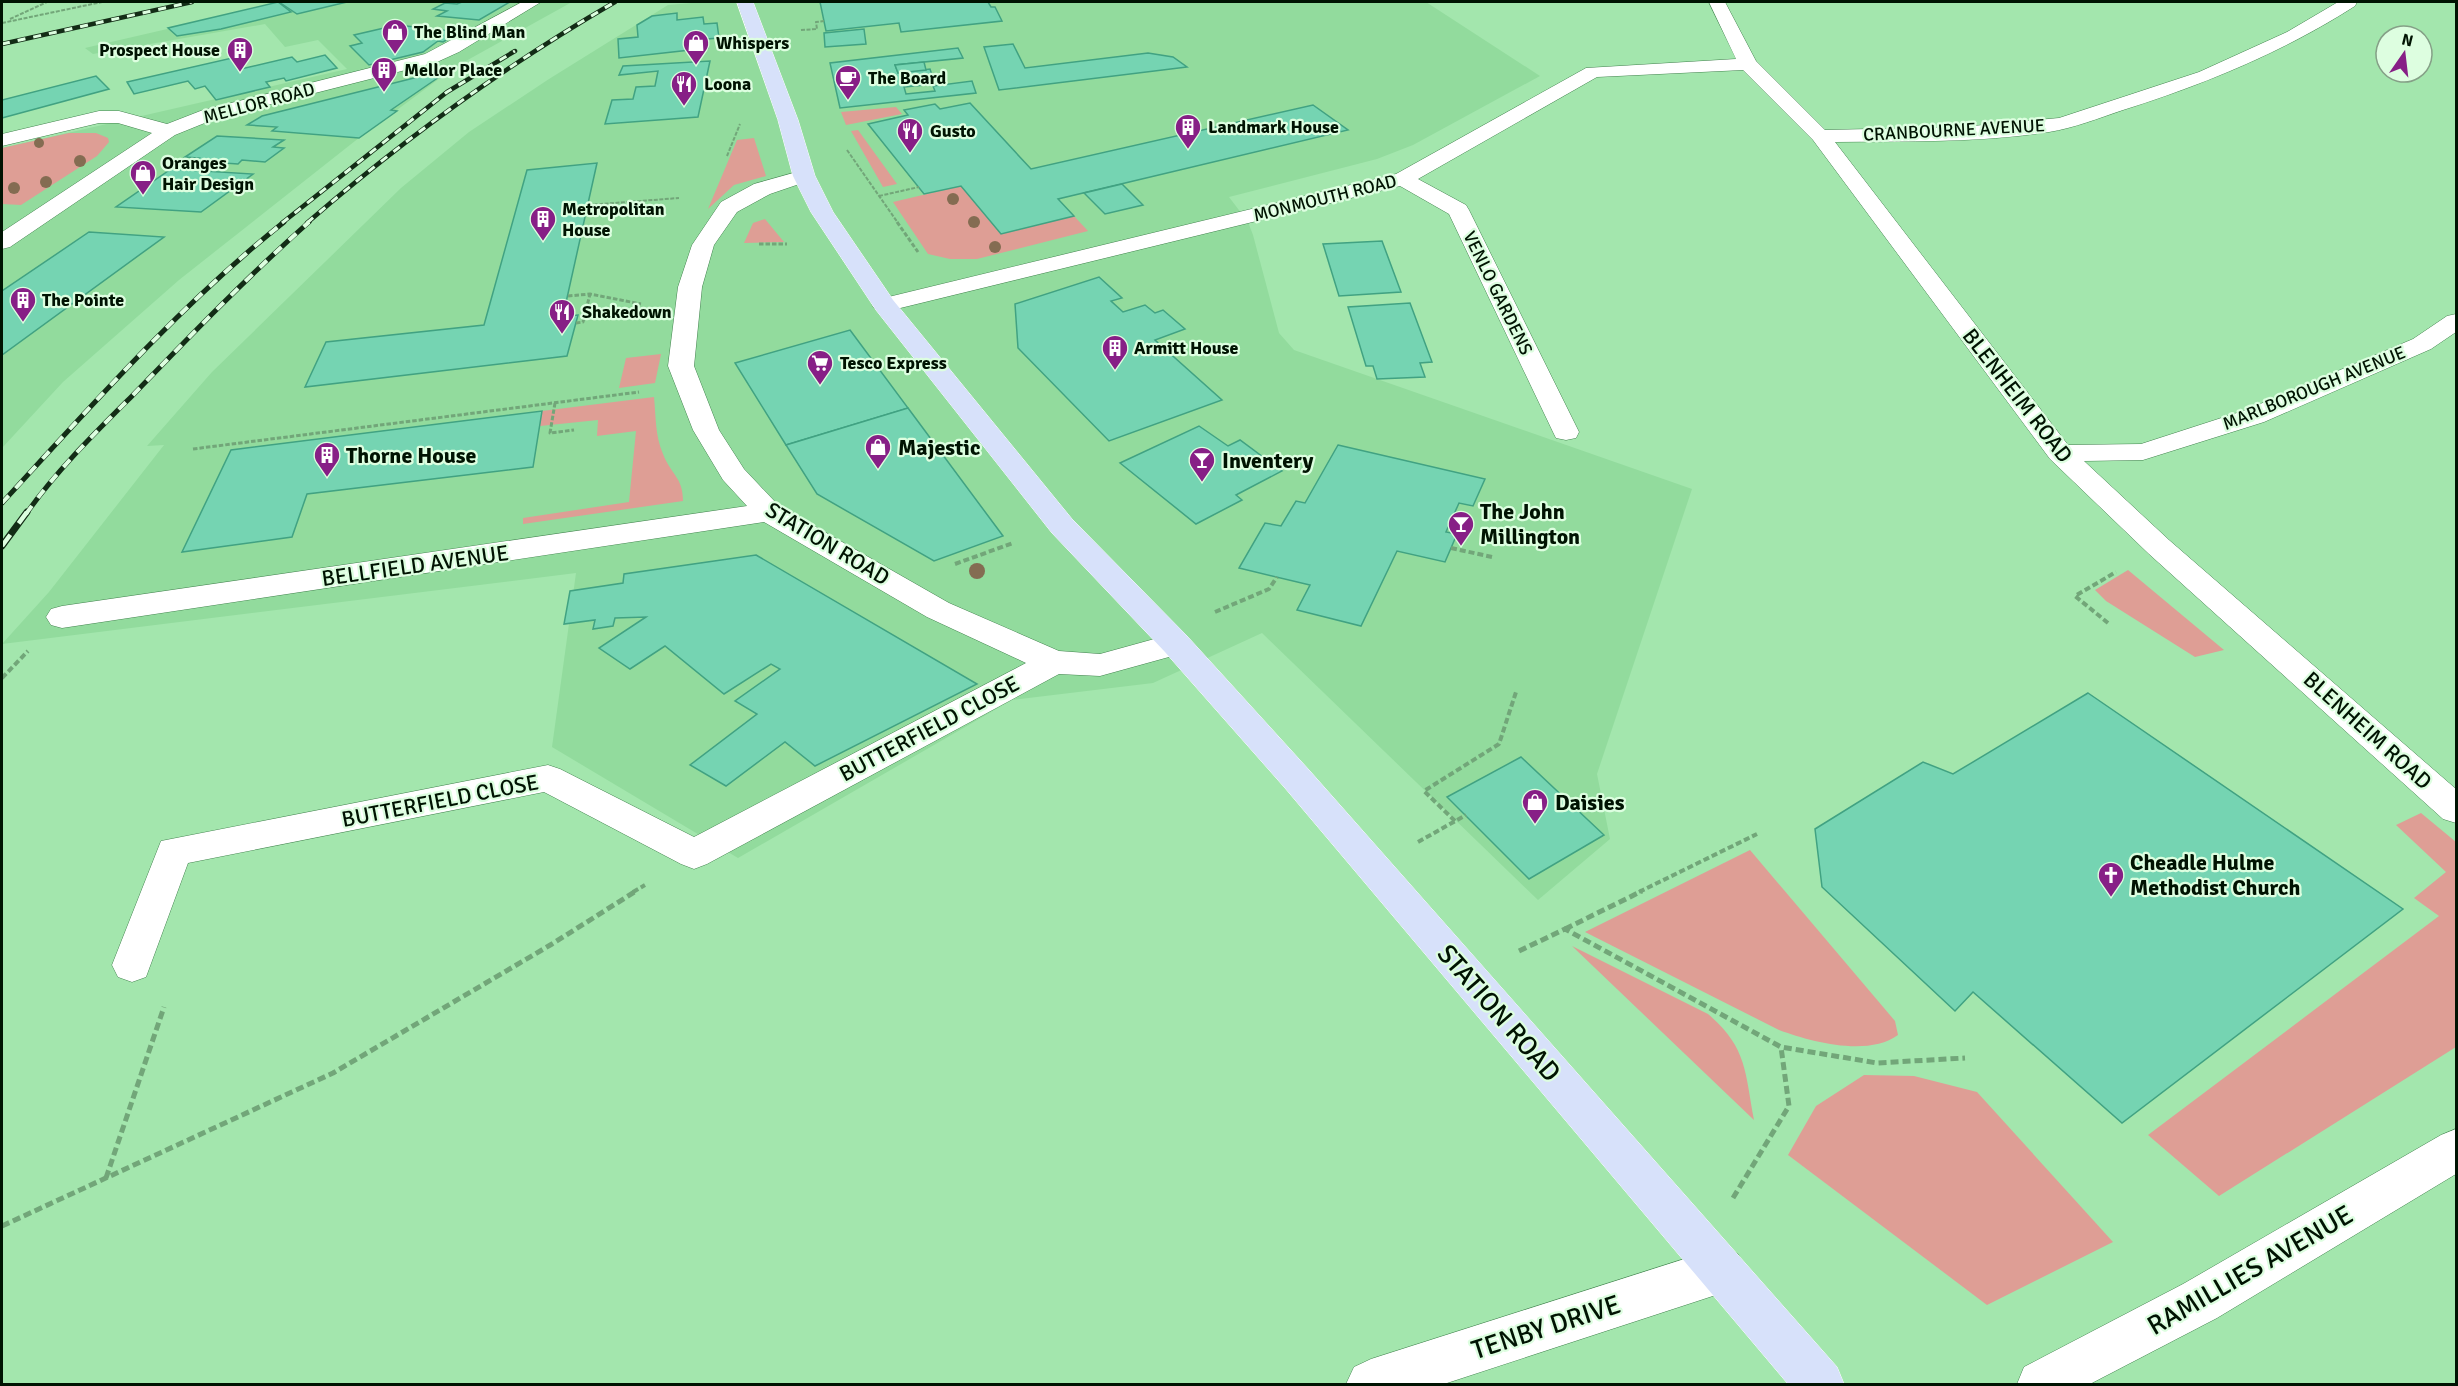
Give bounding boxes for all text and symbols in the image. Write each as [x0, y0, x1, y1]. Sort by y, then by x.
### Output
shop icon: The Blind Man [380, 17, 410, 55]
place label: The Blind Man [414, 21, 525, 43]
north arrow [2374, 24, 2434, 84]
shop icon: Whispers [681, 28, 711, 66]
text: N [2400, 29, 2415, 51]
place label: Whispers [716, 32, 789, 54]
building icon: Prospect House [225, 35, 255, 73]
place label: Prospect House [99, 39, 220, 61]
building icon: Mellor Place [369, 55, 399, 93]
place label: Mellor Place [404, 59, 502, 81]
cafe icon: The Board [833, 63, 863, 101]
place label: The Board [868, 67, 946, 89]
restaurant icon: Loona [669, 69, 699, 107]
place label: Loona [704, 73, 751, 95]
street label: MELLOR ROAD [201, 78, 317, 128]
building icon: Landmark House [1173, 112, 1203, 150]
street label: CRANBOURNE AVENUE [1863, 114, 2045, 146]
restaurant icon: Gusto [895, 116, 925, 154]
place label: Landmark House [1208, 116, 1339, 138]
place label: Gusto [930, 120, 976, 142]
place label: Oranges Hair Design [162, 152, 254, 195]
shop icon: Oranges Hair Design [128, 158, 158, 196]
street label: MONMOUTH ROAD [1251, 170, 1399, 226]
place label: Metropolitan House [562, 198, 665, 241]
building icon: Metropolitan House [528, 204, 558, 242]
street label: VENLO GARDENS [1459, 228, 1537, 358]
building icon: The Pointe [8, 285, 38, 323]
place label: The Pointe [42, 289, 124, 311]
restaurant icon: Shakedown [547, 297, 577, 335]
place label: Shakedown [582, 301, 672, 323]
street label: BLENHEIM ROAD [1957, 323, 2078, 468]
building icon: Armitt House [1100, 333, 1130, 371]
place label: Armitt House [1134, 337, 1239, 359]
street label: MARLBOROUGH AVENUE [2219, 341, 2409, 435]
supermarket icon: Tesco Express [805, 348, 835, 386]
place label: Tesco Express [840, 352, 947, 374]
shop icon: Majestic [863, 432, 893, 470]
place label: Majestic [898, 434, 980, 461]
building icon: Thorne House [312, 440, 342, 478]
place label: Thorne House [346, 442, 477, 469]
bar icon: Inventery [1187, 445, 1217, 483]
place label: Inventery [1222, 447, 1314, 474]
street label: STATION ROAD [761, 496, 895, 591]
place label: The John Millington [1480, 498, 1580, 550]
bar icon: The John Millington [1446, 509, 1476, 547]
street label: BELLFIELD AVENUE [320, 539, 510, 592]
street label: BLENHEIM ROAD [2298, 666, 2437, 795]
street label: BUTTERFIELD CLOSE [835, 670, 1024, 787]
street label: BUTTERFIELD CLOSE [339, 768, 541, 833]
shop icon: Daisies [1520, 787, 1550, 825]
place label: Daisies [1555, 789, 1625, 816]
place label: Cheadle Hulme Methodist Church [2130, 849, 2300, 901]
church icon: Cheadle Hulme Methodist Church [2096, 860, 2126, 898]
street label: STATION ROAD [1430, 938, 1567, 1089]
street label: RAMILLIES AVENUE [2142, 1198, 2359, 1343]
street label: TENBY DRIVE [1468, 1288, 1625, 1367]

